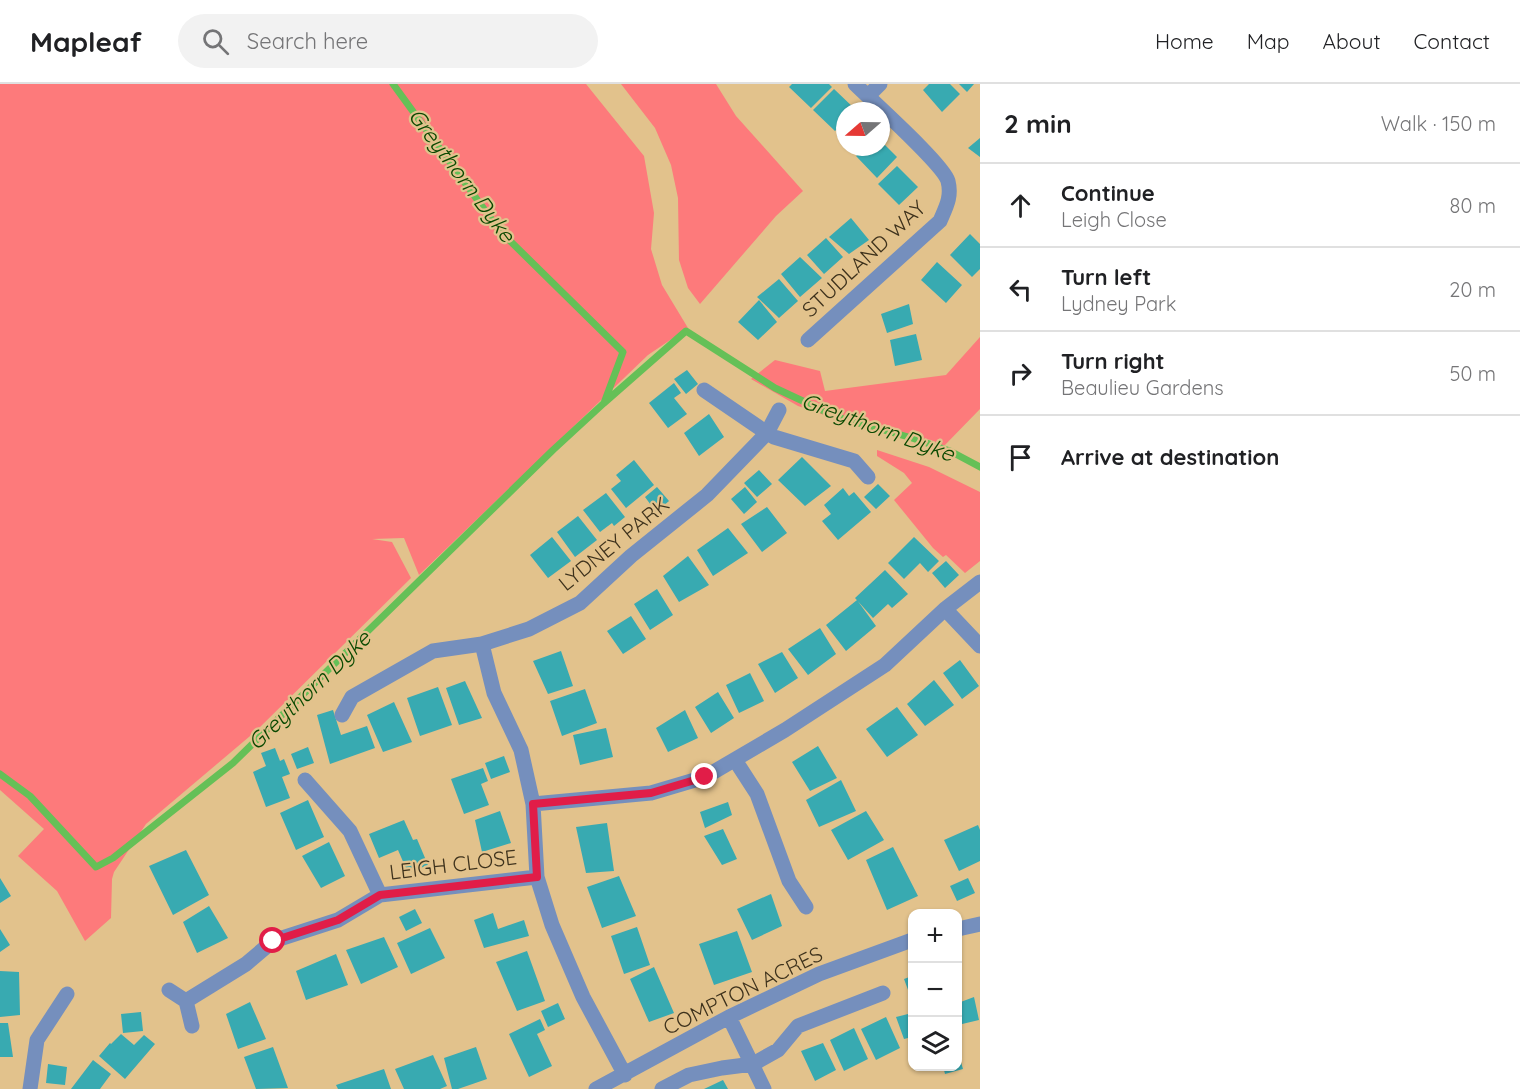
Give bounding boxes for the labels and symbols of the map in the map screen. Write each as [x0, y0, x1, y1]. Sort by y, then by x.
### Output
water label: Greythorn Dyke [403, 102, 522, 249]
north arrow [836, 102, 890, 156]
street label: STUDLAND WAY [796, 194, 931, 322]
water label: Greythorn Dyke [798, 386, 960, 468]
street label: LYDNEY PARK [553, 491, 674, 596]
water label: Greythorn Dyke [242, 623, 378, 756]
route end [691, 763, 717, 789]
street label: LEIGH CLOSE [388, 843, 518, 885]
route start [259, 927, 285, 953]
street label: COMPTON ACRES [659, 940, 826, 1040]

